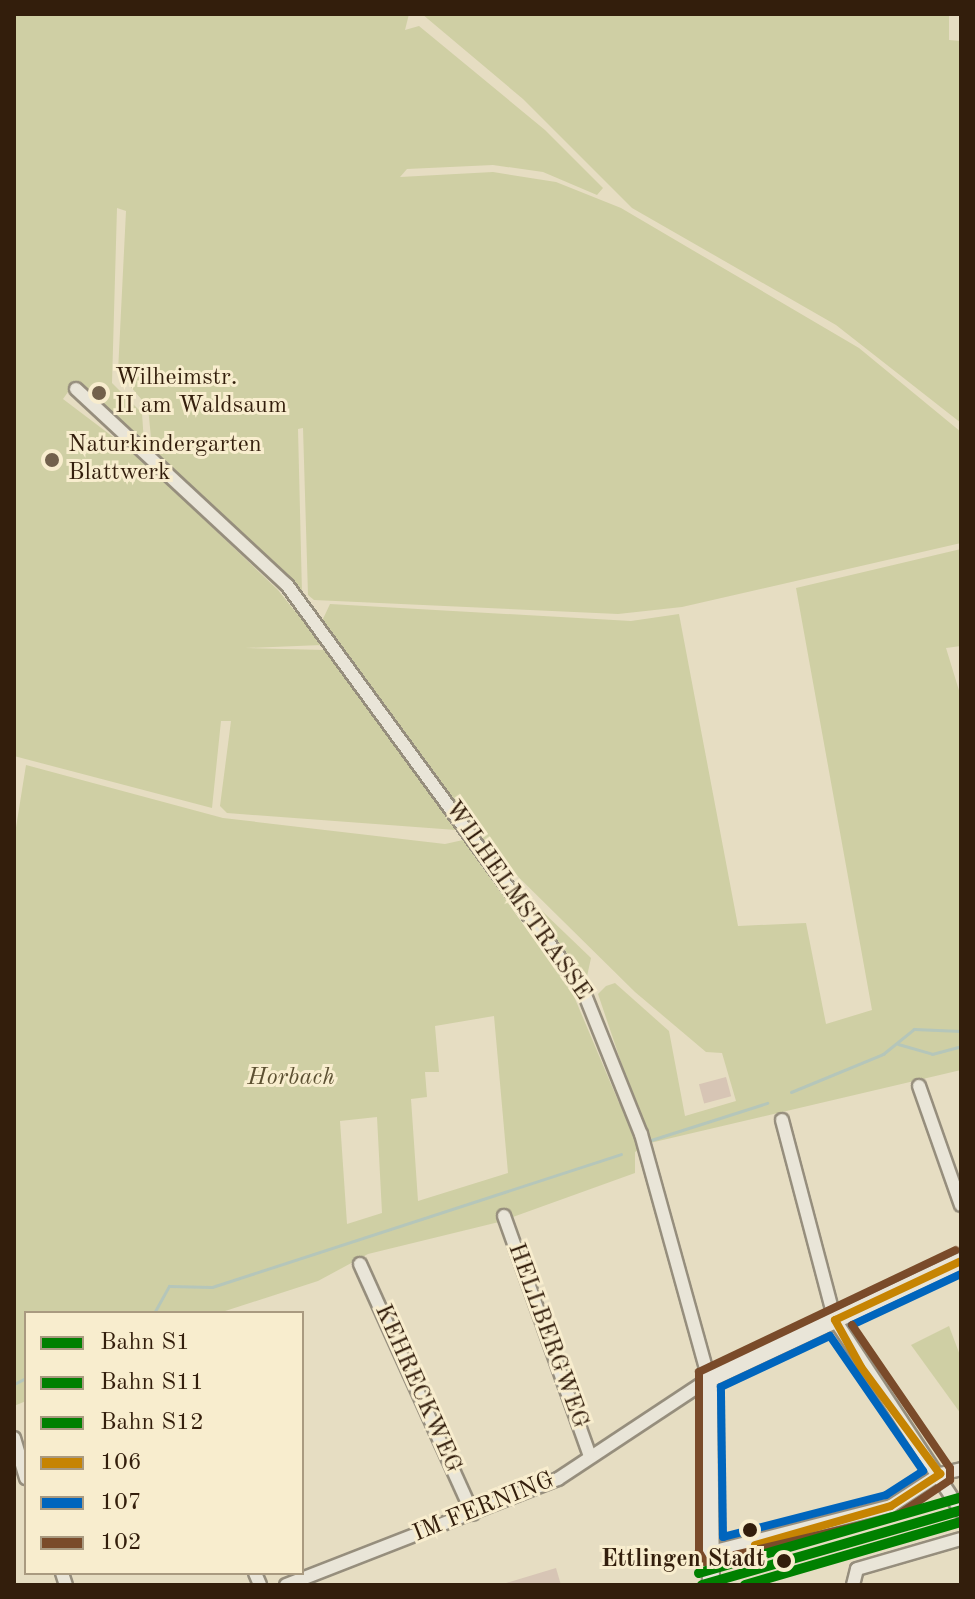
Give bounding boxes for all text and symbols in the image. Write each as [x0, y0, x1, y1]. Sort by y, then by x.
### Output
place label: Wilheimstr. II am Waldsaum [115, 365, 287, 421]
marker: Wilheimstr. II am Waldsaum [90, 384, 108, 402]
place label: Naturkindergarten Blattwerk [68, 432, 262, 488]
marker: Naturkindergarten Blattwerk [43, 451, 61, 469]
street label: WILHELMSTRASSE [437, 796, 597, 1006]
park label: Horbach [247, 1065, 335, 1093]
street label: HELLBERGWEG [500, 1240, 594, 1432]
street label: KEHRECKWEG [367, 1300, 467, 1478]
legend [24, 1311, 304, 1575]
text: Bahn S1 [100, 1331, 190, 1355]
text: Bahn S11 [100, 1371, 204, 1395]
text: Bahn S12 [100, 1411, 204, 1435]
text: 106 [100, 1451, 142, 1475]
street label: IM FERNING [409, 1467, 559, 1549]
text: 107 [100, 1491, 142, 1515]
unlabelled marker [742, 1522, 758, 1538]
text: 102 [100, 1531, 142, 1555]
place label: Ettlingen Stadt [601, 1547, 765, 1575]
marker: Ettlingen Stadt [772, 1549, 796, 1573]

